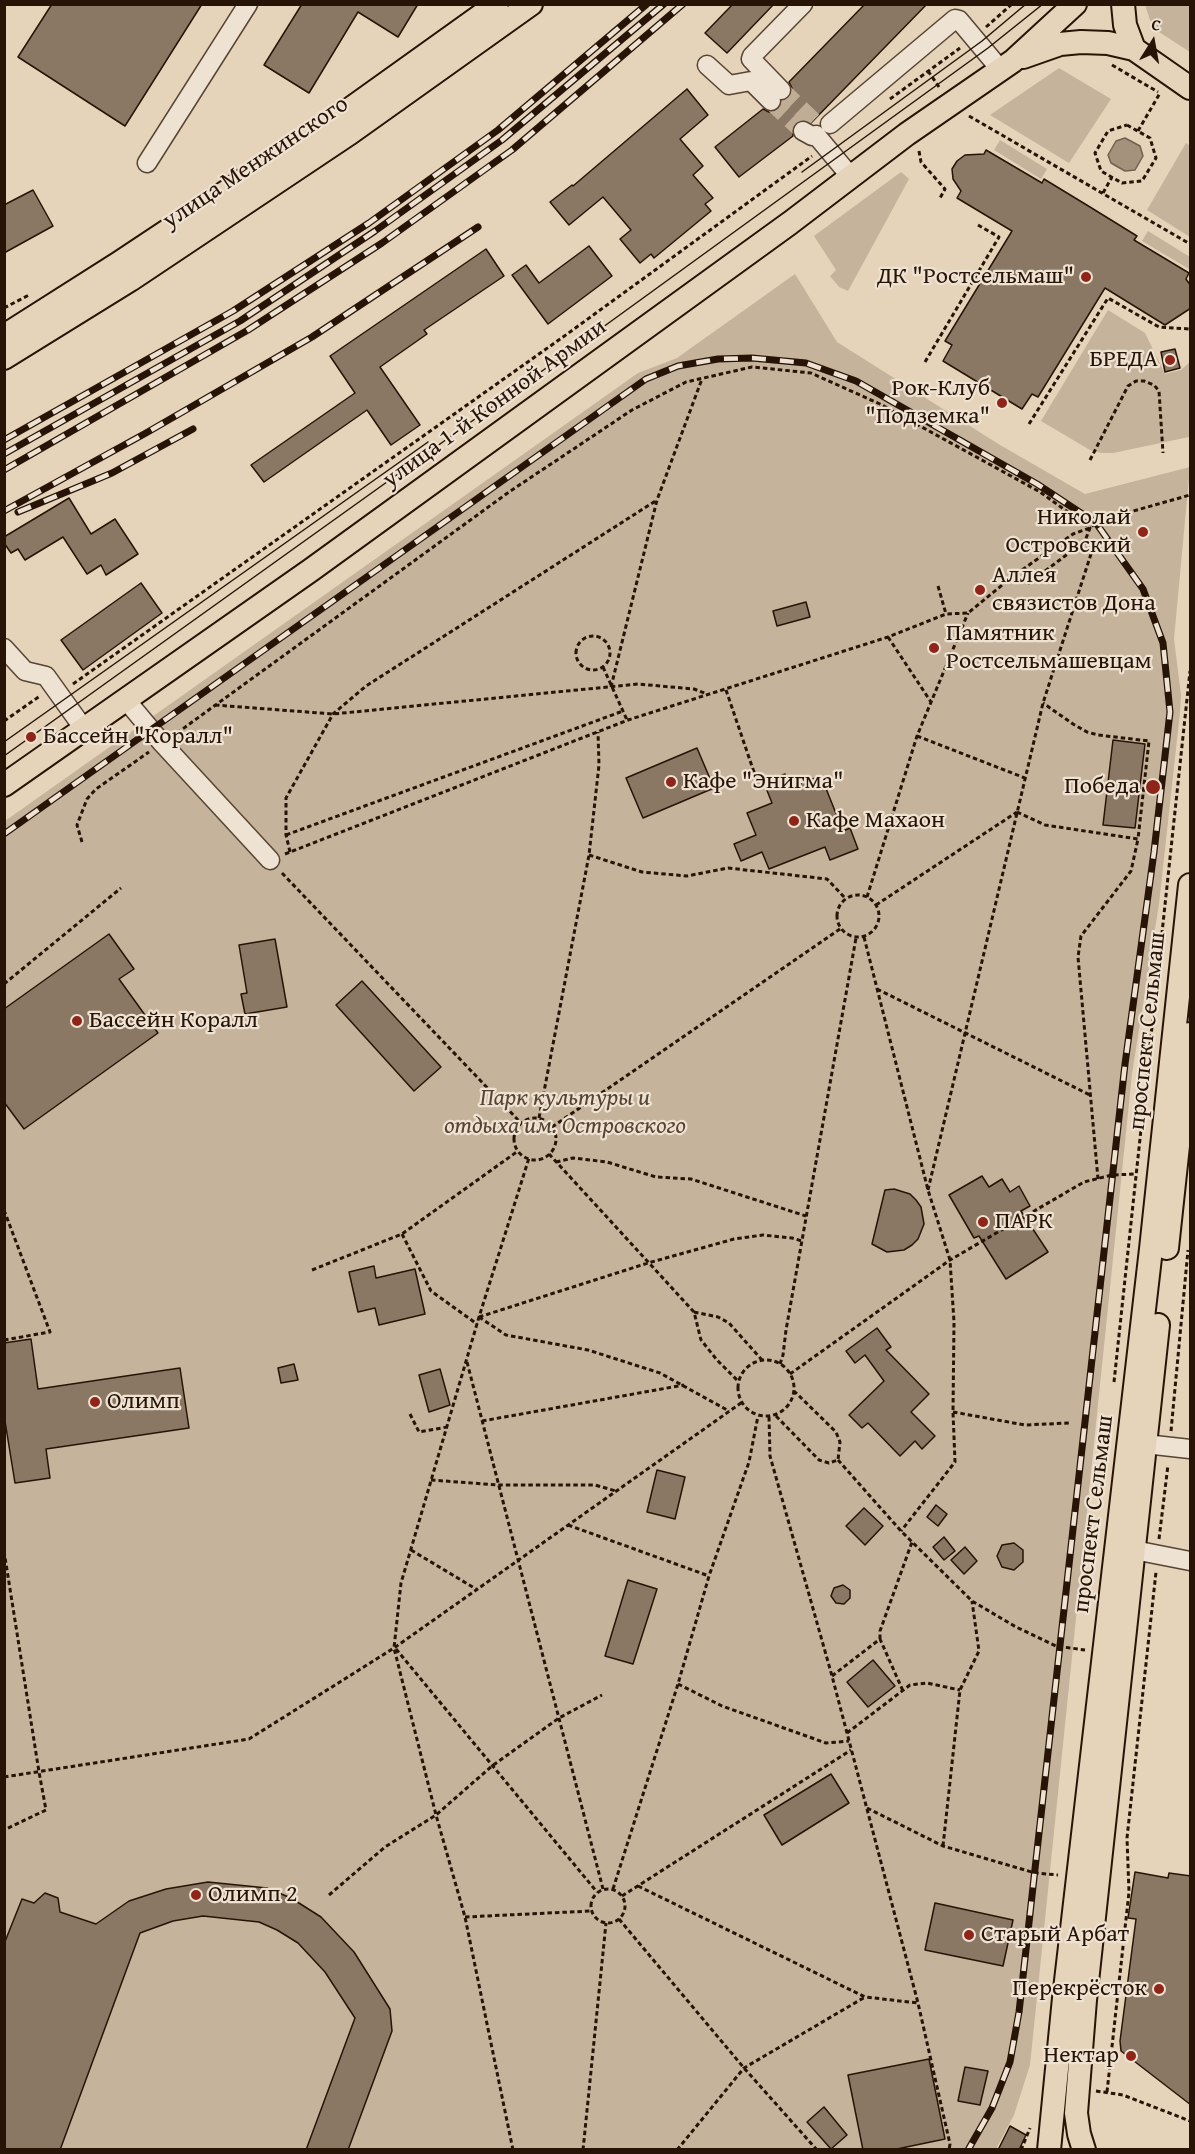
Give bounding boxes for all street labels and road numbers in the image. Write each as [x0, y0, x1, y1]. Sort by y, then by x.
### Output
street label: улица Менжинского [158, 90, 354, 236]
street label: улица 1-й Конной Армии [378, 313, 612, 495]
street label: проспект Сельмаш [1123, 930, 1173, 1132]
street label: проспект Сельмаш [1068, 1413, 1120, 1615]

